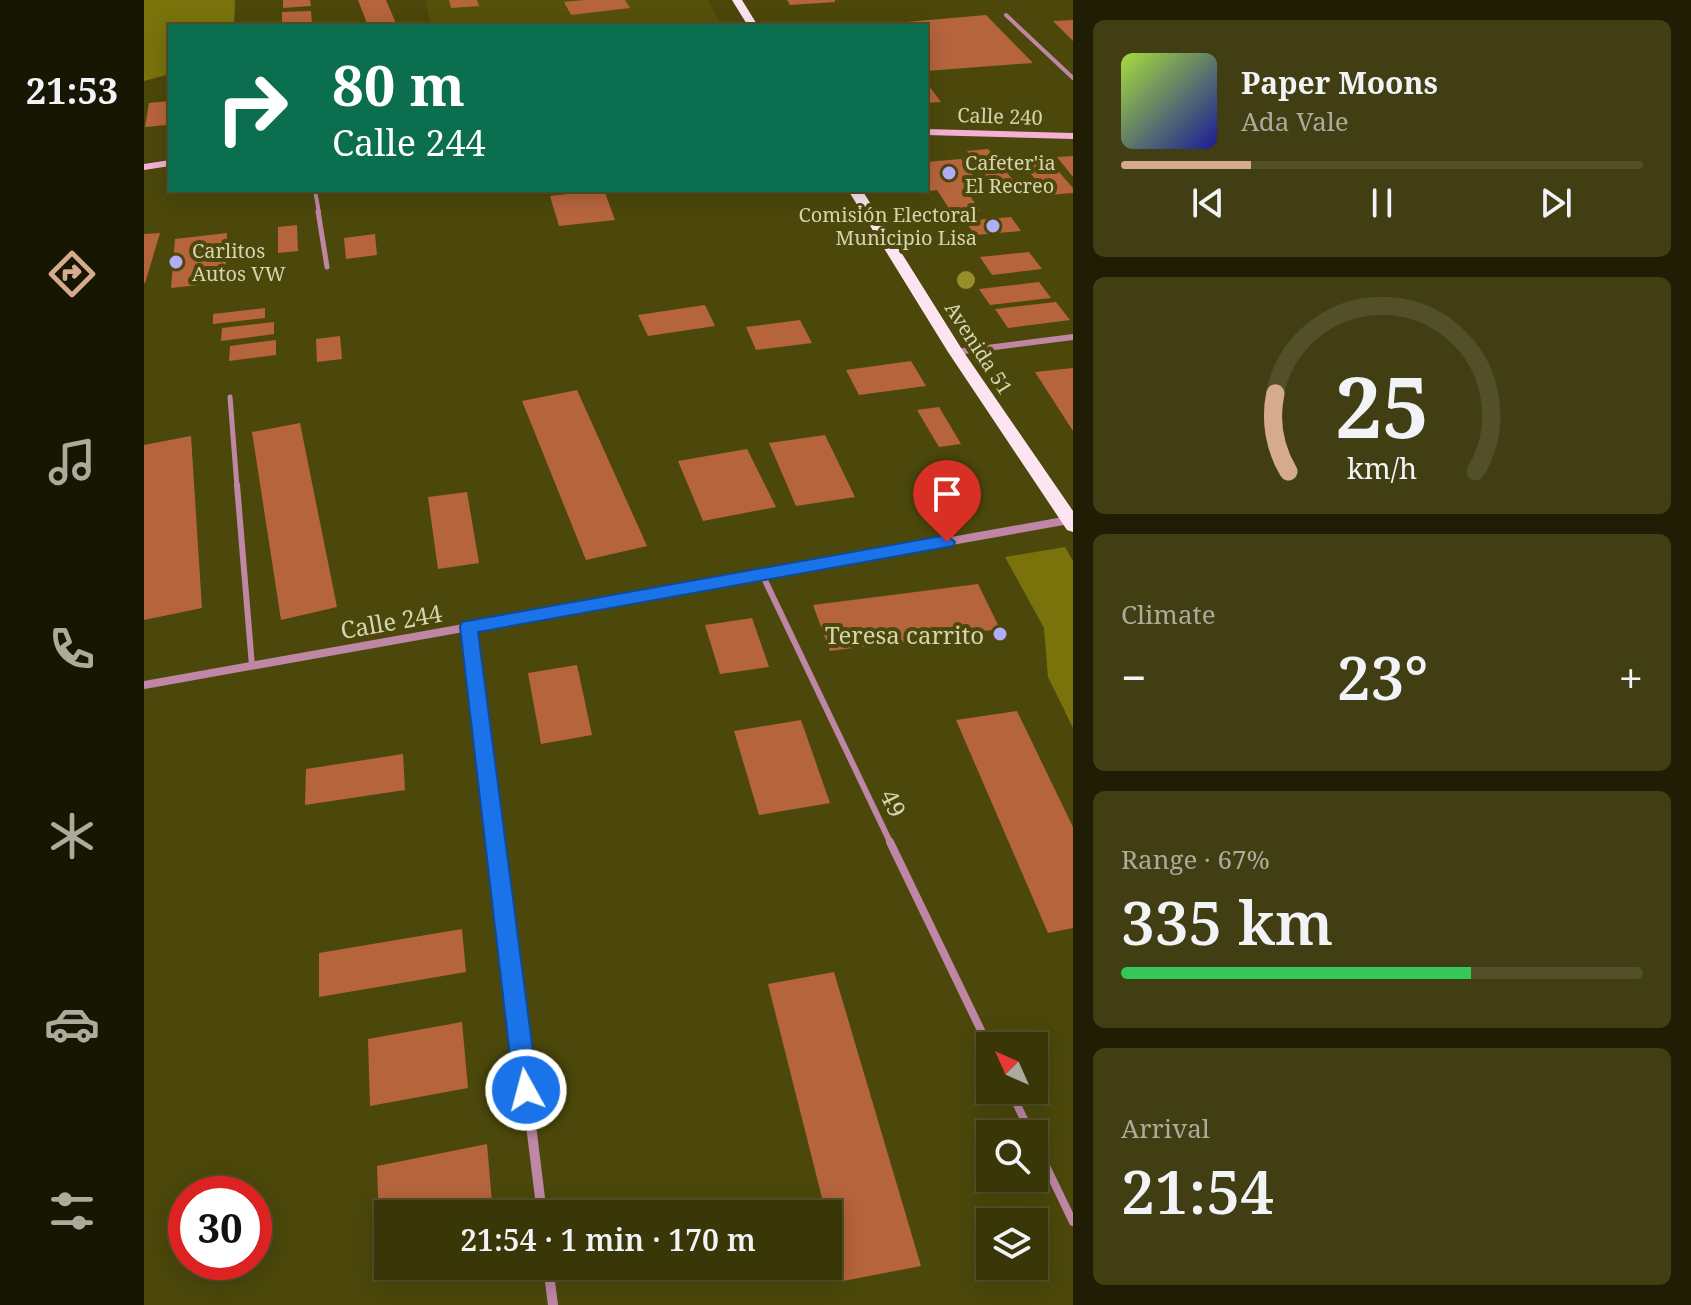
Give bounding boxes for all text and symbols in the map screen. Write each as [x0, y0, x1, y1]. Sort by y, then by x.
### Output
text: 80 m [332, 46, 465, 122]
icon: right [200, 56, 304, 160]
text: Paper Moons [1241, 62, 1438, 103]
text: 21:53 [26, 66, 118, 115]
street label: Calle 240 [957, 101, 1043, 131]
text: Ada Vale [1241, 103, 1349, 139]
text: Calle 244 [332, 118, 486, 167]
place label: Cafeter'ia El Recreo [965, 149, 1056, 199]
marker: Cafeter'ia El Recreo [940, 164, 958, 182]
icon: previous [1186, 181, 1230, 225]
icon: pause [1360, 181, 1404, 225]
icon: next [1534, 181, 1578, 225]
place label: Comisión Electoral Municipio Lisa [799, 201, 977, 251]
marker: Comisión Electoral Municipio Lisa [984, 217, 1002, 235]
place label: Carlitos Autos VW [192, 237, 286, 287]
icon: directions [44, 246, 100, 302]
marker: Carlitos Autos VW [167, 253, 185, 271]
street label: Avenida 51 [939, 296, 1019, 400]
text: 25 [1335, 348, 1429, 461]
icon: music [44, 434, 100, 490]
text: km/h [1347, 448, 1417, 487]
pin [913, 460, 981, 542]
icon: arrive [925, 472, 969, 516]
street label: Calle 244 [338, 596, 445, 646]
text: Climate [1121, 596, 1216, 632]
place label: Teresa carrito [825, 618, 984, 651]
icon: phone [44, 621, 100, 677]
marker: Teresa carrito [991, 625, 1009, 643]
text: 23° [1337, 636, 1428, 718]
text: − [1121, 647, 1146, 707]
text: + [1618, 647, 1643, 707]
street label: 49 [873, 784, 915, 822]
icon: climate [44, 808, 100, 864]
text: Range · 67% [1121, 841, 1270, 877]
text: 335 km [1121, 881, 1333, 963]
icon: car [44, 996, 100, 1052]
north arrow [976, 1032, 1048, 1104]
map controls [976, 1032, 1048, 1280]
position arrow [484, 1048, 568, 1132]
text: Arrival [1121, 1110, 1210, 1146]
button: search [976, 1120, 1048, 1192]
text: 21:54 [1121, 1150, 1274, 1232]
speed limit sign: 30 [168, 1176, 272, 1280]
icon: filters [44, 1183, 100, 1239]
button: layers [976, 1208, 1048, 1280]
text: 21:54 · 1 min · 170 m [460, 1219, 756, 1260]

